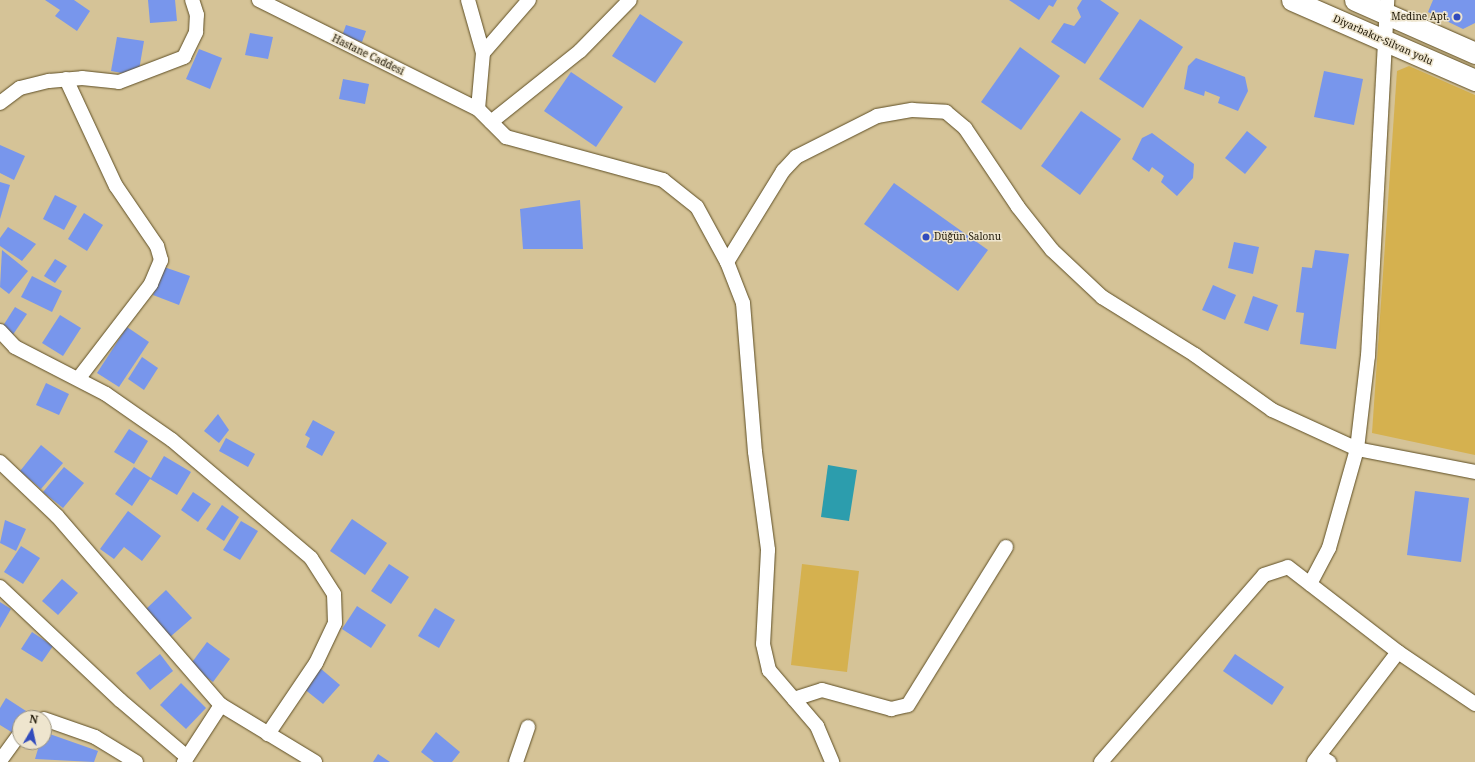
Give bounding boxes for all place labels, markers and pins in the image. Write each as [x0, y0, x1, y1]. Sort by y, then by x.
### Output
place label: Medine Apt. [1391, 11, 1449, 23]
marker: Medine Apt. [1452, 12, 1462, 22]
place label: Düğün Salonu [934, 231, 1001, 243]
marker: Düğün Salonu [921, 232, 931, 242]

